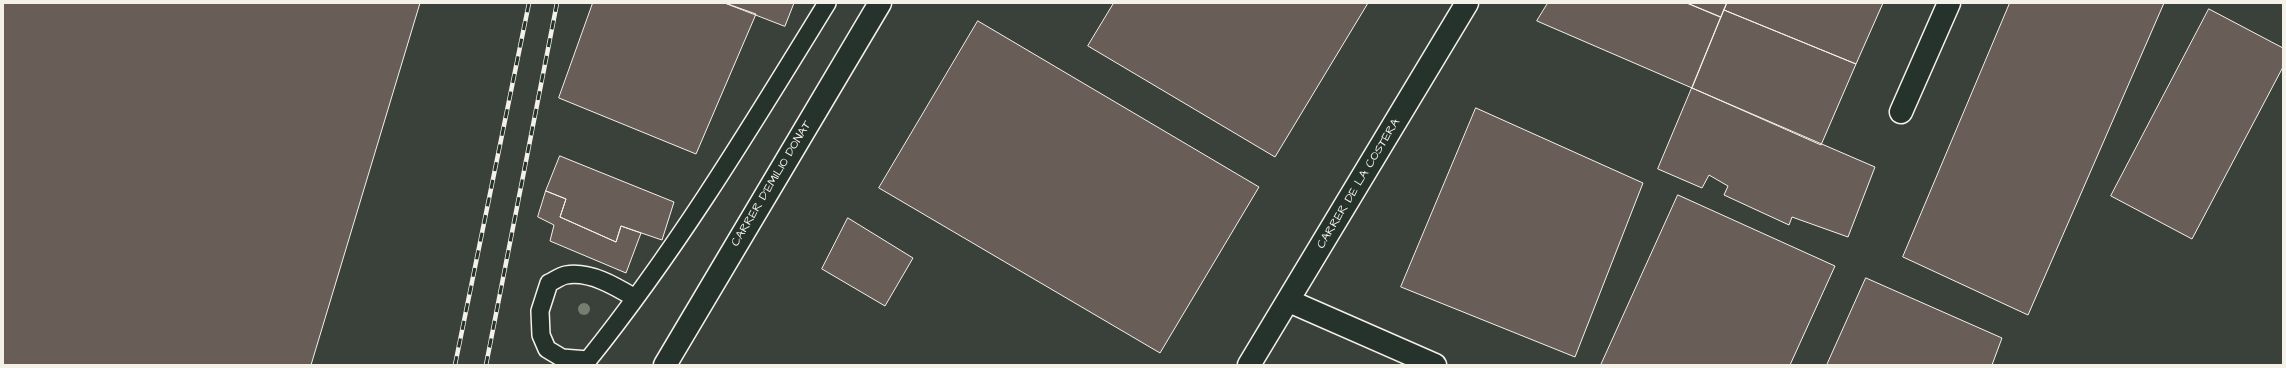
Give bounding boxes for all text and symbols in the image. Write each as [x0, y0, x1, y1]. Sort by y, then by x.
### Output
street label: CARRER DE LA COSTERA [1314, 116, 1404, 252]
street label: CARRER D'EMILIO DONAT [729, 119, 815, 249]

